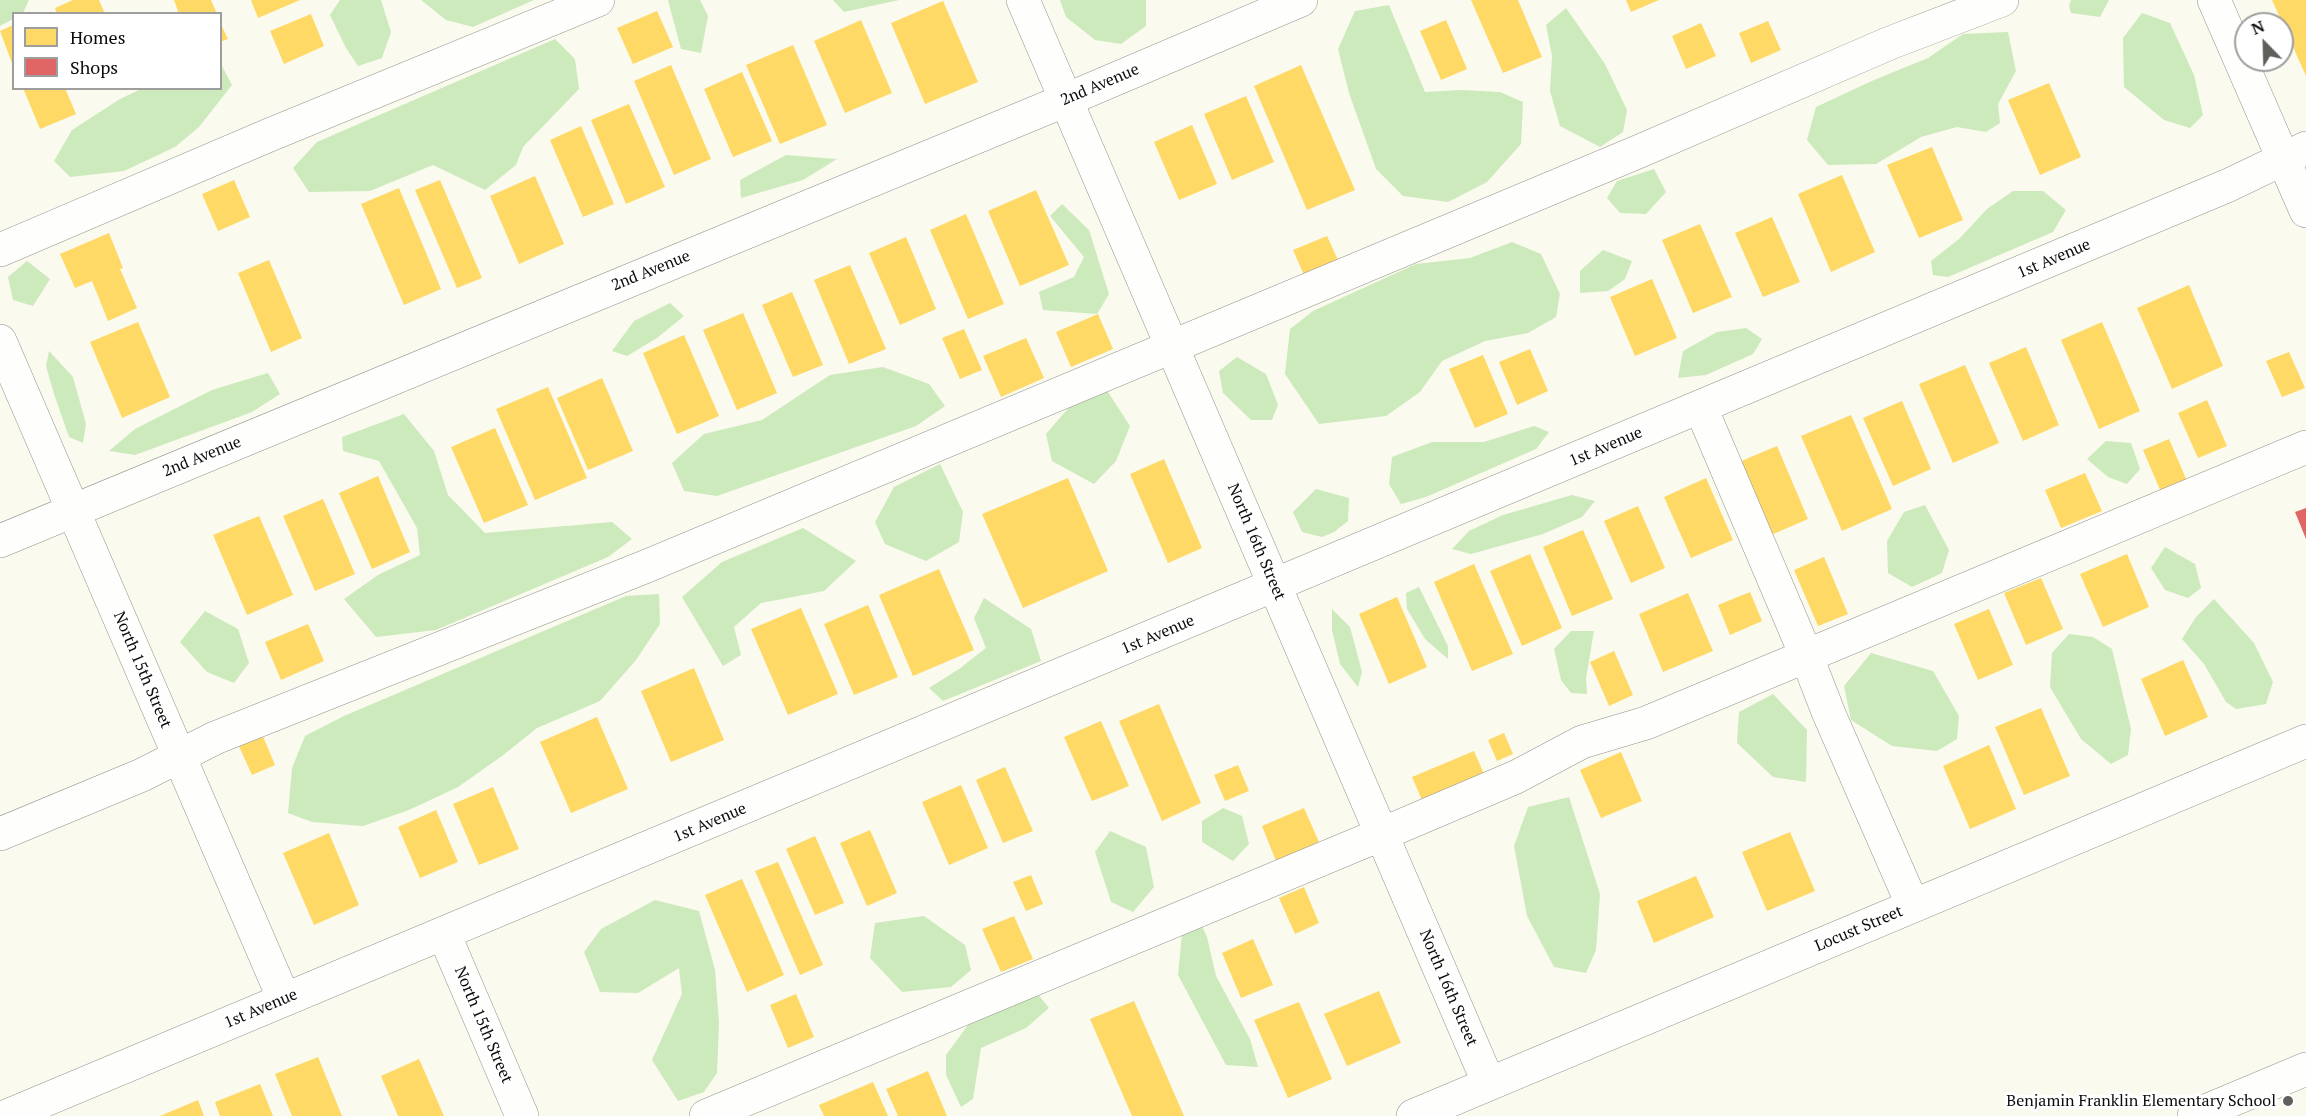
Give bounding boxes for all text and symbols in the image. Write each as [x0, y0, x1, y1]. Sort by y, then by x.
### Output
legend [12, 12, 222, 90]
north arrow [2234, 12, 2294, 72]
text: N [2248, 15, 2268, 40]
text: Homes [70, 25, 125, 49]
text: Shops [70, 55, 118, 79]
street label: 2nd Avenue [1058, 60, 1142, 110]
street label: 1st Avenue [2015, 235, 2093, 283]
street label: 2nd Avenue [609, 247, 693, 295]
street label: 1st Avenue [1567, 423, 1645, 471]
street label: 2nd Avenue [160, 433, 244, 481]
street label: North 16th Street [1223, 481, 1289, 603]
street label: North 15th Street [109, 609, 175, 731]
street label: 1st Avenue [1119, 611, 1197, 659]
street label: 1st Avenue [671, 799, 749, 847]
street label: Locust Street [1812, 902, 1906, 956]
street label: North 16th Street [1415, 927, 1481, 1049]
street label: North 15th Street [450, 964, 516, 1086]
street label: 1st Avenue [222, 985, 300, 1033]
place label: Benjamin Franklin Elementary School [2006, 1091, 2276, 1111]
marker: Benjamin Franklin Elementary School [2281, 1094, 2295, 1108]

